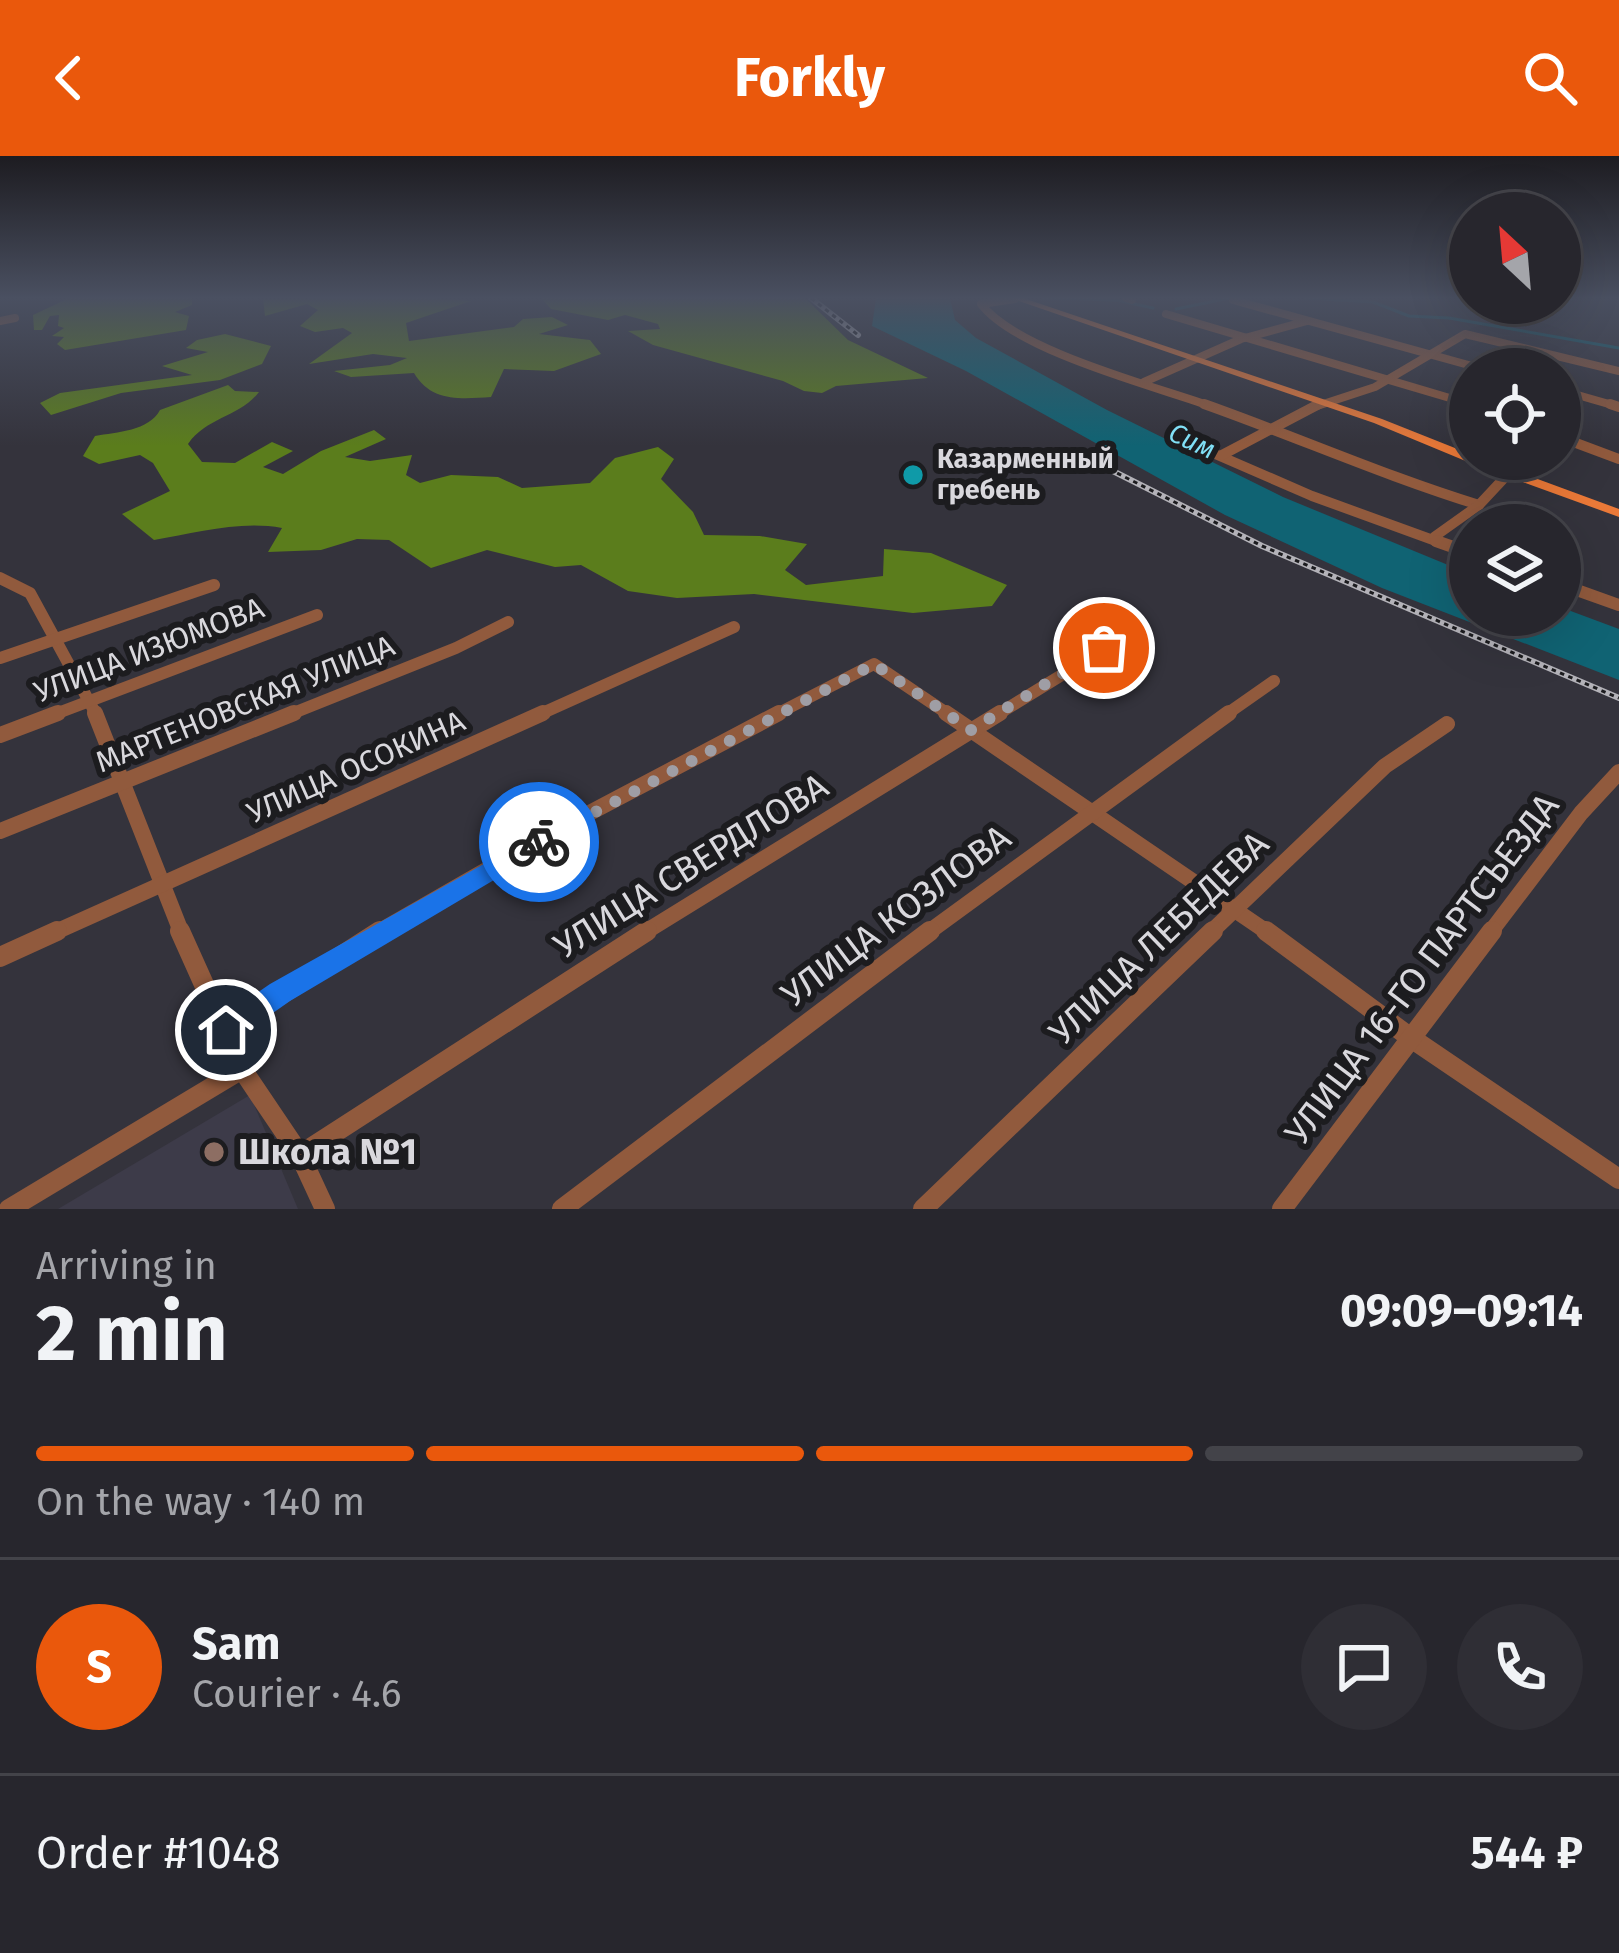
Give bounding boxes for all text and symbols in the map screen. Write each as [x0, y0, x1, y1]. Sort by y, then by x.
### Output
icon: back [36, 45, 102, 111]
icon: search [1517, 45, 1583, 111]
text: Forkly [734, 46, 885, 110]
north arrow [1449, 192, 1581, 324]
map controls [1449, 192, 1581, 636]
button: locate [1449, 348, 1581, 480]
water label: Сим [1163, 416, 1221, 466]
place label: Казарменный гребень [937, 443, 1114, 506]
marker: Казарменный гребень [900, 462, 926, 488]
button: layers [1449, 504, 1581, 636]
street label: УЛИЦА ИЗЮМОВА [29, 589, 270, 710]
pin [1053, 597, 1155, 699]
icon: bag [1071, 615, 1137, 681]
street label: МАРТЕНОВСКАЯ УЛИЦА [90, 627, 400, 780]
street label: УЛИЦА ОСОКИНА [242, 703, 471, 831]
street label: УЛИЦА СВЕРДЛОВА [546, 764, 836, 968]
courier [479, 782, 599, 902]
street label: УЛИЦА 16-ГО ПАРТСЪЕЗДА [1276, 785, 1569, 1153]
icon: bike [506, 809, 572, 875]
street label: УЛИЦА КОЗЛОВА [773, 815, 1020, 1017]
street label: УЛИЦА ЛЕБЕДЕВА [1040, 822, 1278, 1054]
pin [175, 979, 277, 1081]
icon: home [193, 997, 259, 1063]
place label: Школа №1 [238, 1130, 417, 1174]
marker: Школа №1 [201, 1139, 227, 1165]
text: Arriving in [36, 1243, 217, 1289]
text: 09:09–09:14 [1340, 1284, 1583, 1338]
text: 2 min [36, 1287, 228, 1381]
text: On the way · 140 m [36, 1479, 365, 1525]
button: chat [1301, 1604, 1427, 1730]
button: phone [1457, 1604, 1583, 1730]
text: Sam [192, 1617, 280, 1671]
text: S [86, 1640, 112, 1694]
text: Courier · 4.6 [192, 1671, 401, 1717]
text: Order #1048 [36, 1826, 281, 1880]
text: 544 ₽ [1471, 1826, 1583, 1880]

